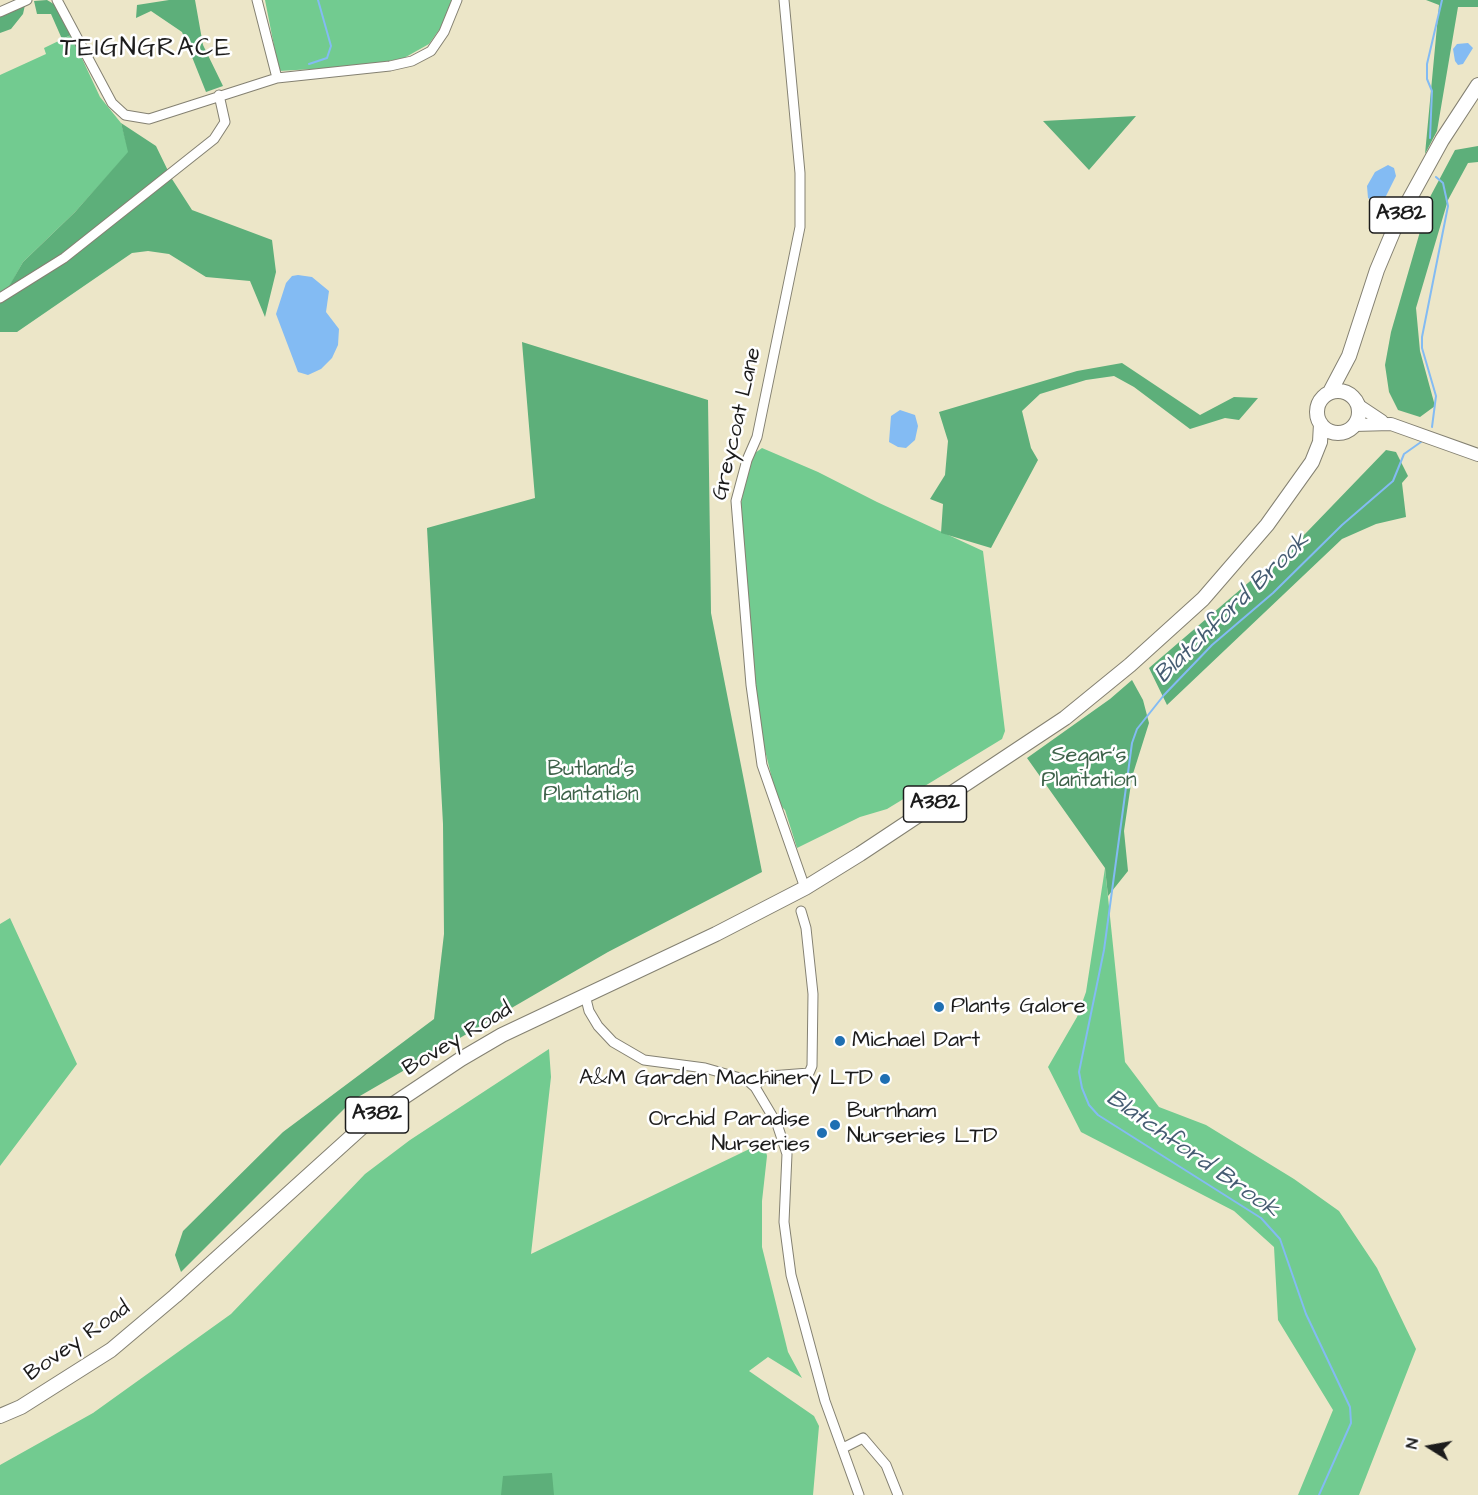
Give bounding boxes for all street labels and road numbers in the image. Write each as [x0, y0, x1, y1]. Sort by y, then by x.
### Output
road number: A382 [1370, 197, 1432, 233]
street label: Greycoat Lane [708, 345, 768, 503]
road number: A382 [904, 786, 966, 822]
street label: Bovey Road [399, 997, 517, 1083]
road number: A382 [346, 1097, 409, 1133]
street label: Bovey Road [20, 1296, 136, 1388]

